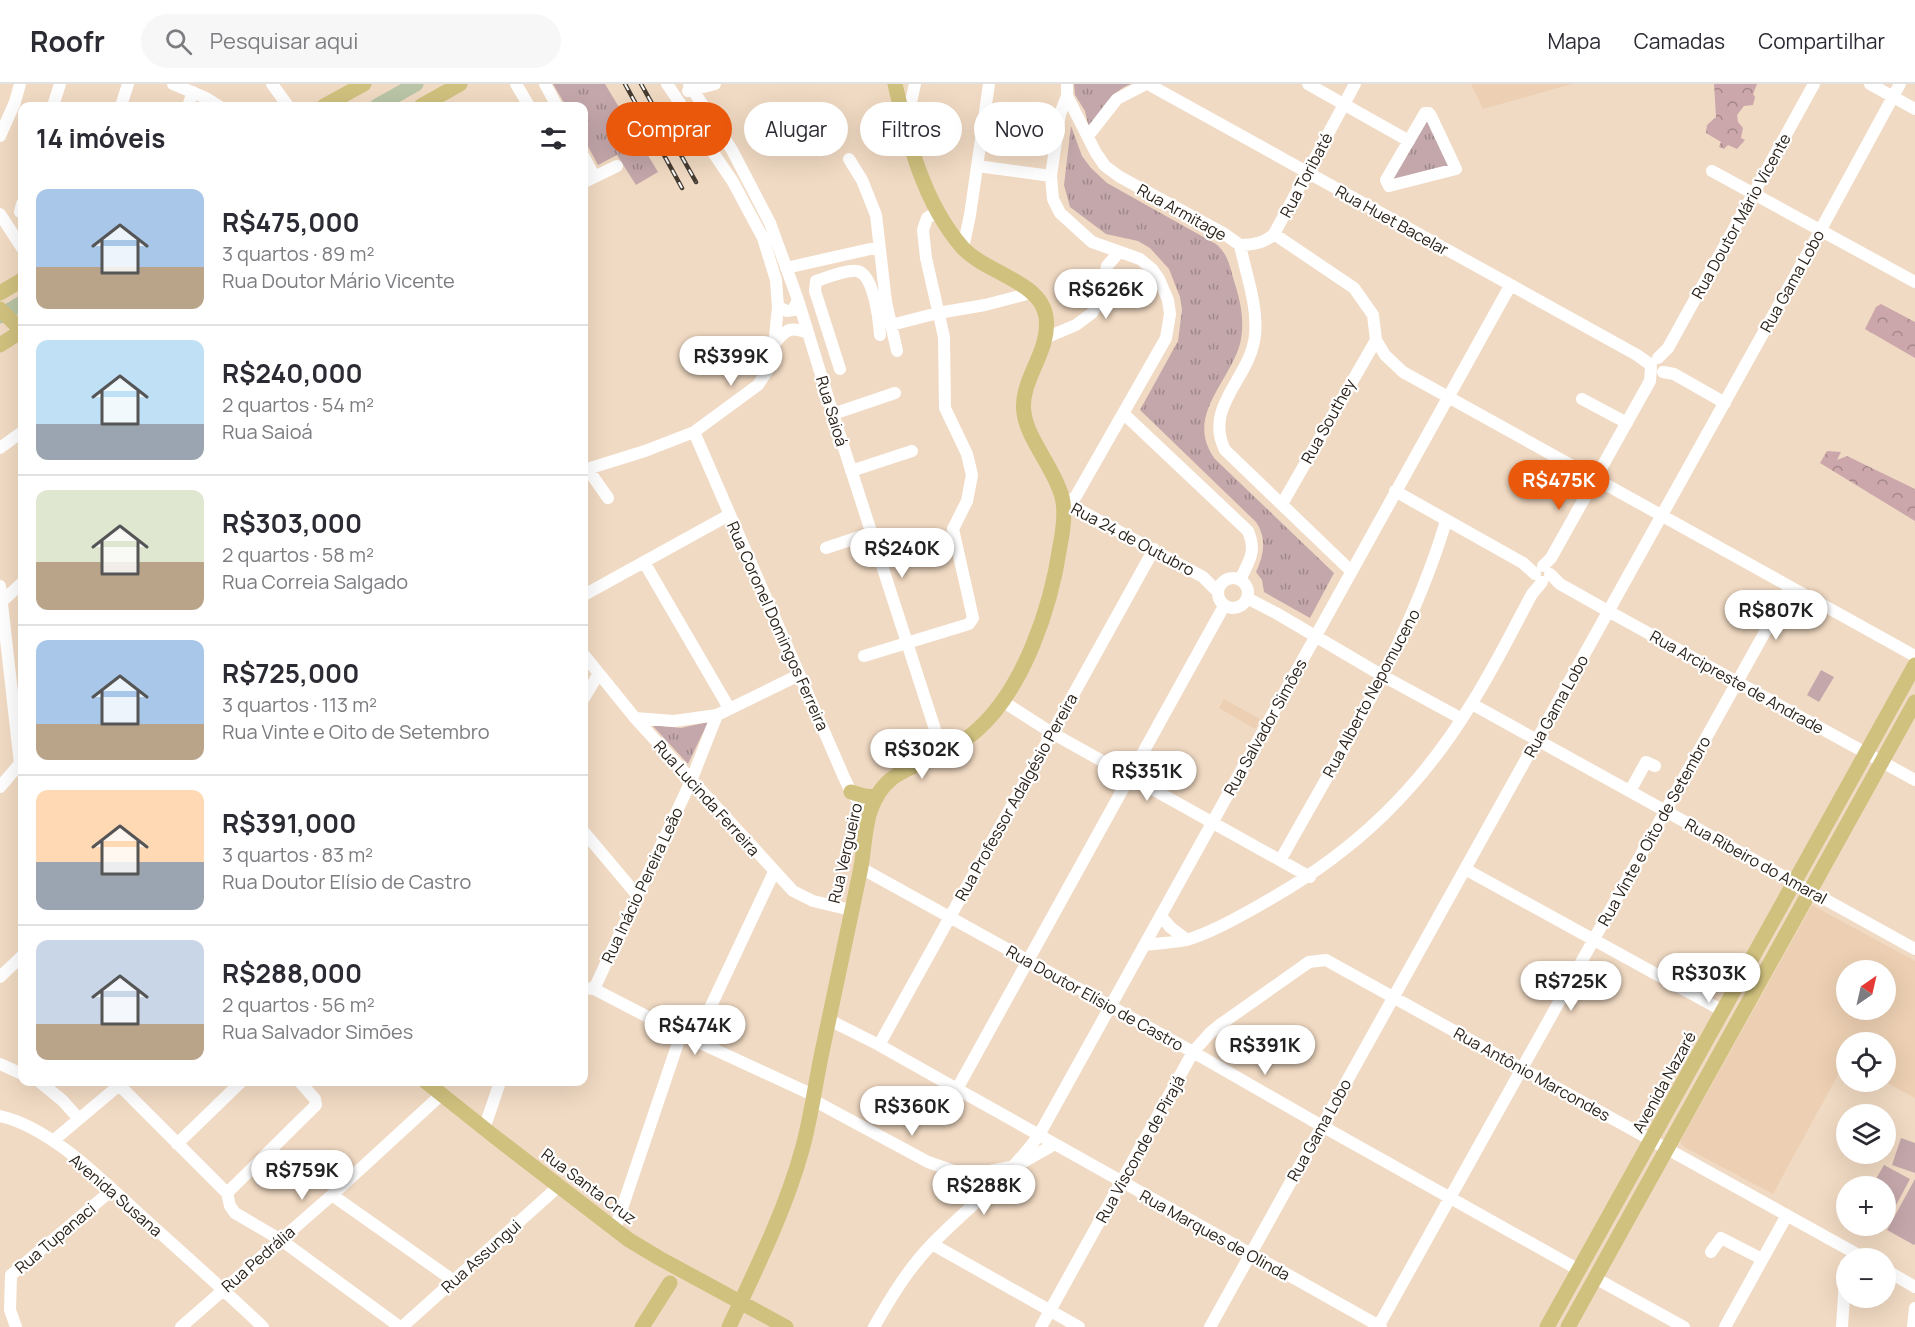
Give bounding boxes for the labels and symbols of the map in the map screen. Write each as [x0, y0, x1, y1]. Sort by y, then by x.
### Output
street label: Rua Toribaté [1274, 129, 1338, 221]
street label: Rua Doutor Mário Vicente [1686, 129, 1796, 303]
street label: Rua Armitage [1133, 178, 1231, 246]
street label: Rua Huet Bacelar [1331, 180, 1453, 260]
street label: Rua Gama Lobo [1755, 226, 1829, 336]
pin: R$626K [1057, 269, 1155, 320]
pin: R$399K [682, 336, 780, 387]
street label: Rua Saioá [811, 373, 853, 449]
street label: Rua Southey [1296, 374, 1361, 467]
pin: R$475K [1510, 460, 1608, 511]
street label: Rua 24 de Outubro [1067, 497, 1199, 581]
street label: Rua Coronel Domingos Ferreira [722, 518, 834, 734]
pin: R$240K [853, 528, 951, 579]
pin: R$807K [1727, 590, 1825, 641]
street label: Rua Alberto Nepomuceno [1317, 605, 1425, 781]
street label: Rua Arcipreste de Andrade [1646, 625, 1828, 739]
street label: Rua Gama Lobo [1519, 651, 1593, 761]
street label: Rua Salvador Simões [1218, 655, 1312, 799]
street label: Rua Professor Adalgésio Pereira [950, 689, 1082, 905]
pin: R$302K [873, 729, 971, 780]
street label: Rua Vinte e Oito de Setembro [1592, 732, 1716, 930]
street label: Rua Lucinda Ferreira [649, 735, 765, 861]
pin: R$351K [1098, 751, 1196, 802]
street label: Rua Vergueiro [823, 801, 867, 905]
street label: Rua Inácio Pereira Leão [596, 803, 688, 967]
street label: Rua Ribeiro do Amaral [1681, 813, 1831, 909]
street label: Rua Doutor Elísio de Castro [1002, 940, 1188, 1056]
pin: R$303K [1660, 953, 1758, 1004]
north arrow [1836, 960, 1896, 1020]
pin: R$725K [1522, 961, 1620, 1012]
pin: R$474K [646, 1005, 744, 1056]
street label: Rua Antônio Marcondes [1450, 1022, 1614, 1126]
pin: R$391K [1216, 1025, 1314, 1076]
street label: Avenida Nazaré [1627, 1027, 1701, 1137]
street label: Rua Visconde de Pirajá [1090, 1071, 1190, 1227]
street label: Rua Gama Lobo [1282, 1075, 1356, 1185]
pin: R$360K [863, 1086, 961, 1137]
street label: Rua Santa Cruz [537, 1143, 641, 1229]
street label: Avenida Susana [65, 1149, 167, 1241]
pin: R$759K [253, 1150, 351, 1201]
pin: R$288K [935, 1165, 1033, 1216]
street label: Rua Marques de Olinda [1136, 1185, 1294, 1285]
street label: Rua Tupanaci [10, 1198, 100, 1278]
street label: Rua Assungui [436, 1214, 526, 1298]
street label: Rua Pedrália [217, 1221, 299, 1297]

